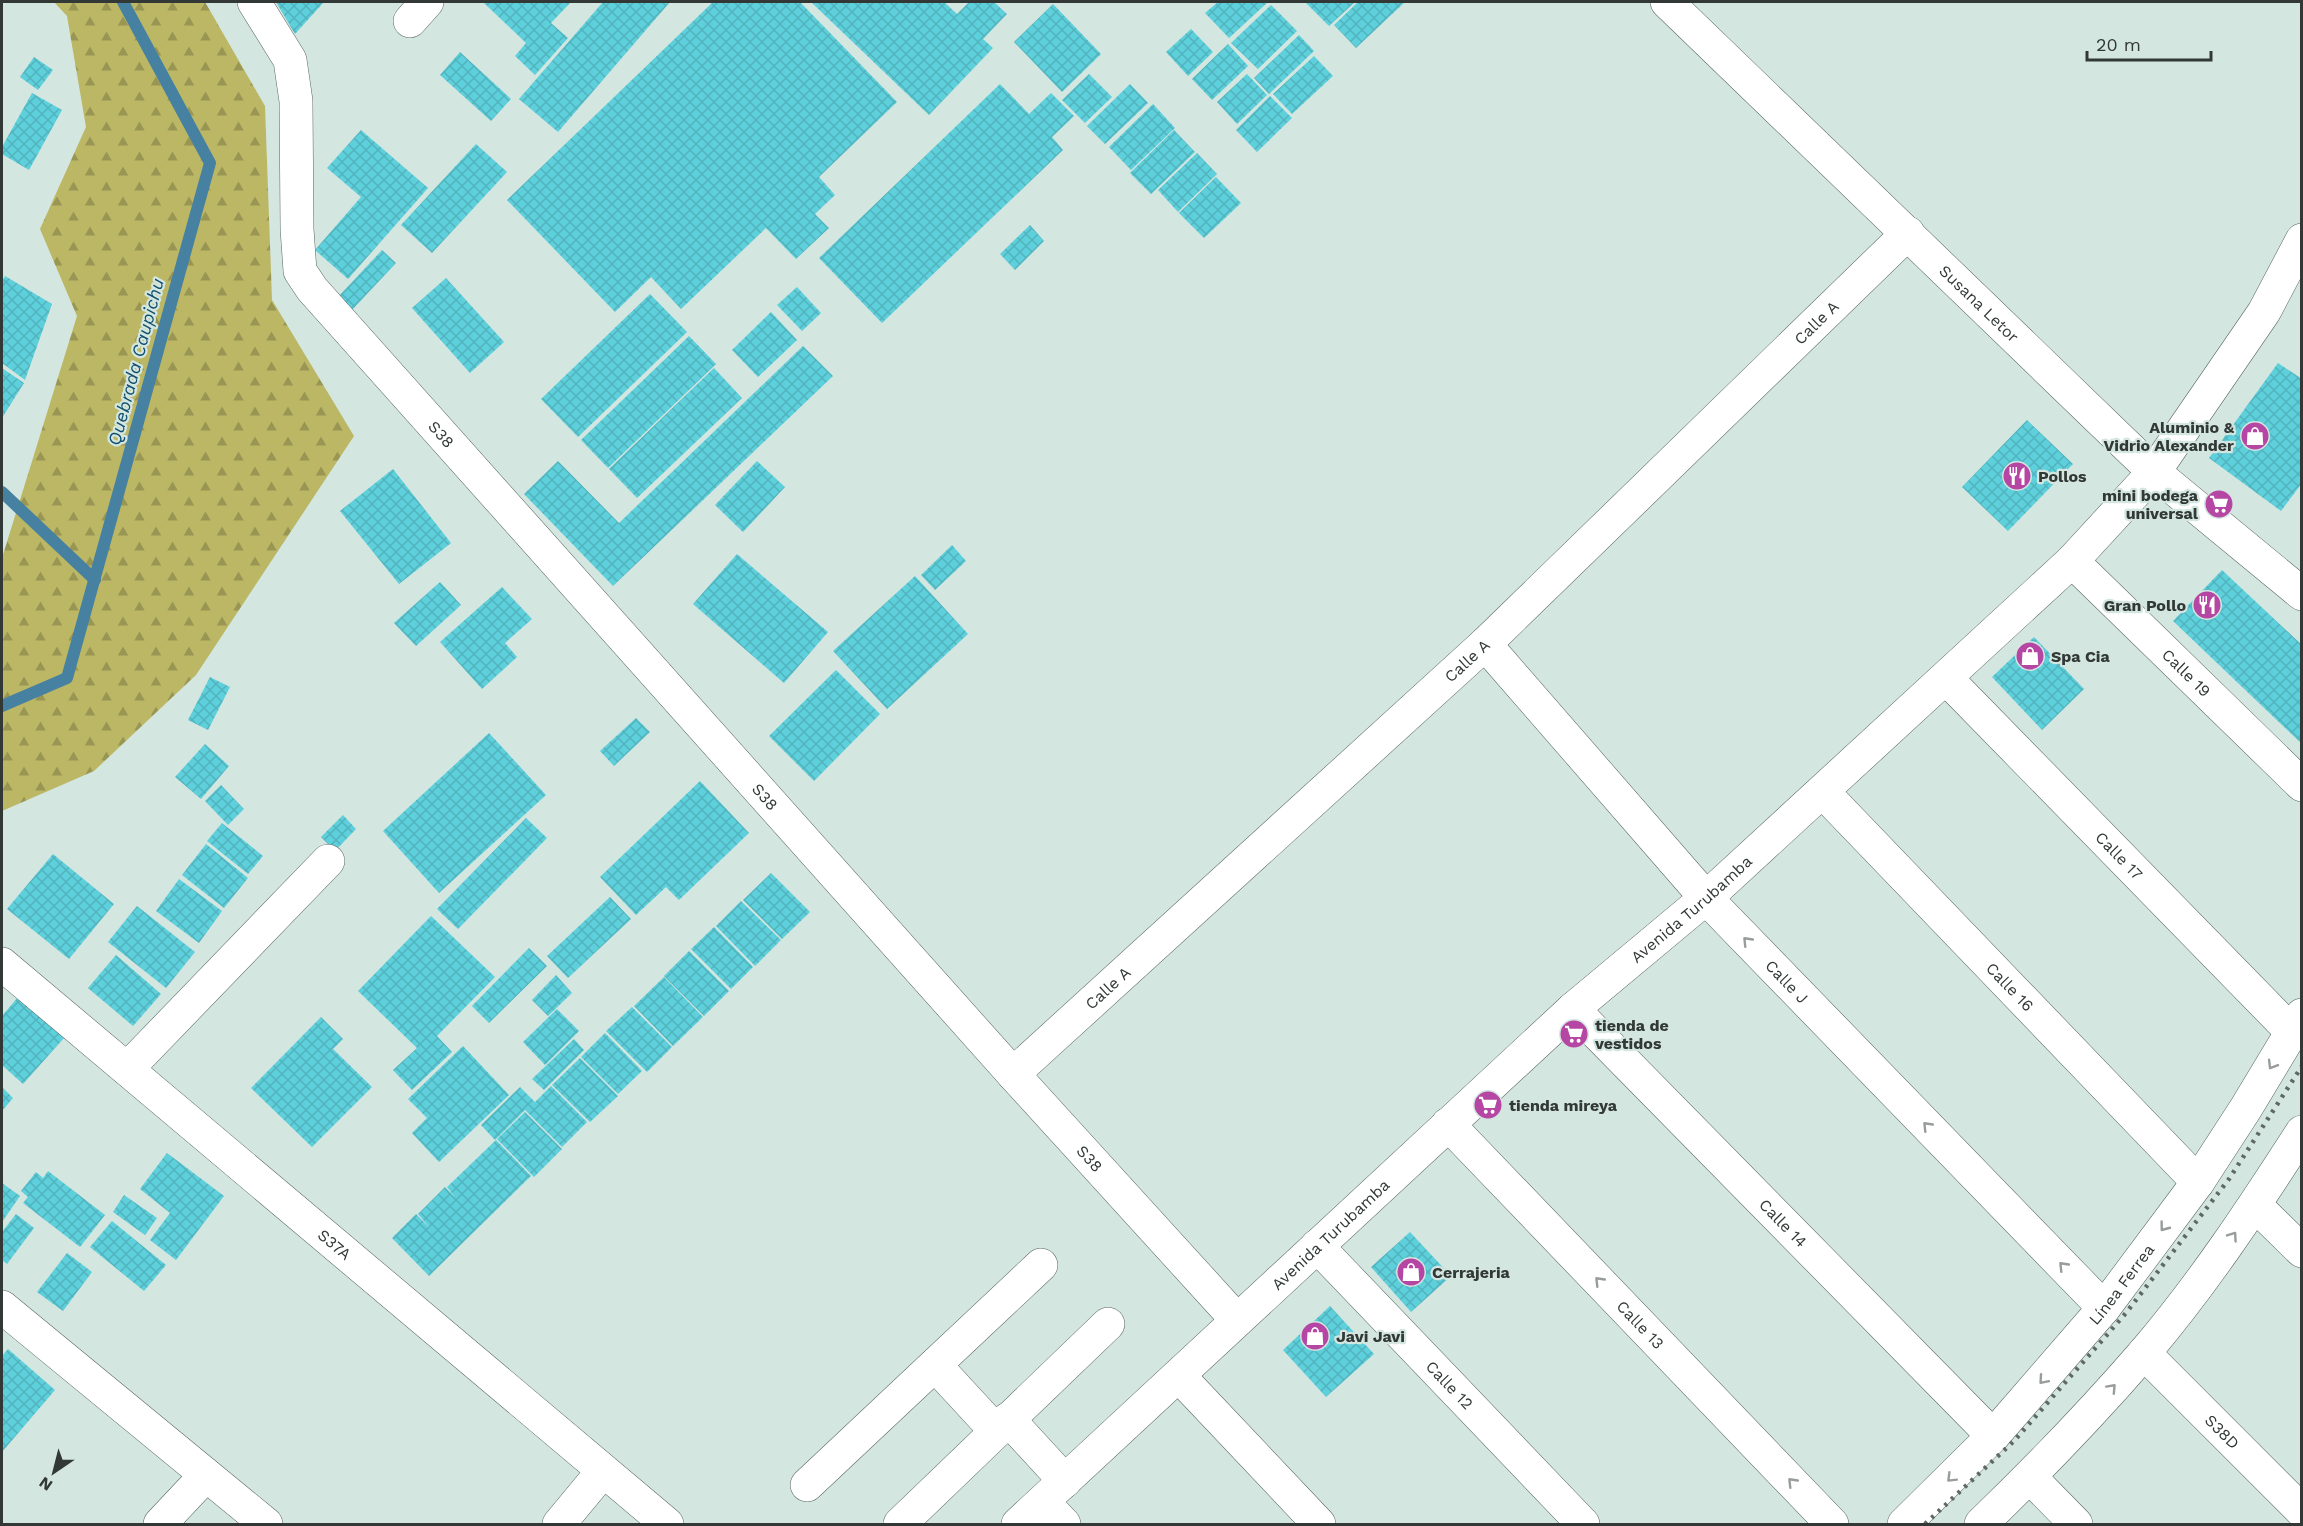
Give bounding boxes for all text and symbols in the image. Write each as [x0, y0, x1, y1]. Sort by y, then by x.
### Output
scale bar [2087, 24, 2212, 62]
text: 20 m [2096, 34, 2141, 55]
street label: Susana Letor [1935, 261, 2023, 347]
water label: Quebrada Caupichu [103, 276, 168, 448]
street label: Calle A [1790, 297, 1843, 349]
street label: S38 [424, 417, 458, 452]
place label: Aluminio & Vidrio Alexander [2103, 418, 2235, 455]
shop icon: Aluminio & Vidrio Alexander [2239, 420, 2271, 452]
restaurant icon: Pollos [2001, 460, 2033, 492]
place label: Pollos [2038, 467, 2087, 486]
place label: mini bodega universal [2102, 486, 2199, 523]
supermarket icon: mini bodega universal [2203, 488, 2235, 520]
restaurant icon: Gran Pollo [2191, 589, 2223, 621]
place label: Gran Pollo [2104, 596, 2186, 615]
street label: Calle A [1441, 635, 1494, 686]
shop icon: Spa Cia [2014, 640, 2046, 672]
street label: Calle 19 [2158, 645, 2215, 701]
place label: Spa Cia [2051, 647, 2110, 666]
street label: S38 [748, 780, 782, 814]
street label: Calle 17 [2091, 828, 2147, 884]
street label: Avenida Turubamba [1627, 852, 1756, 967]
one-way arrow [1744, 937, 1755, 948]
street label: Calle J [1761, 956, 1812, 1008]
street label: Calle 16 [1982, 959, 2037, 1015]
street label: Calle A [1081, 963, 1135, 1014]
place label: tienda de vestidos [1594, 1016, 1669, 1053]
supermarket icon: tienda de vestidos [1558, 1018, 1590, 1050]
one-way arrow [2268, 1059, 2280, 1069]
supermarket icon: tienda mireya [1472, 1089, 1504, 1121]
place label: tienda mireya [1509, 1096, 1618, 1115]
one-way arrow [1923, 1122, 1934, 1132]
street label: S38 [1073, 1141, 1106, 1176]
street label: Avenida Turubamba [1268, 1175, 1393, 1294]
street label: Calle 14 [1755, 1195, 1811, 1252]
one-way arrow [2160, 1221, 2171, 1232]
street label: S37A [314, 1225, 355, 1264]
one-way arrow [2226, 1231, 2237, 1242]
street label: Línea Ferrea [2085, 1240, 2158, 1329]
shop icon: Cerrajeria [1395, 1256, 1427, 1288]
one-way arrow [2059, 1262, 2070, 1272]
place label: Cerrajeria [1432, 1263, 1511, 1282]
one-way arrow [1595, 1277, 1606, 1288]
street label: Calle 13 [1613, 1297, 1668, 1353]
shop icon: Javi Javi [1299, 1320, 1331, 1352]
place label: Javi Javi [1336, 1327, 1405, 1346]
street label: Calle 12 [1422, 1357, 1477, 1413]
one-way arrow [2039, 1373, 2050, 1384]
one-way arrow [2105, 1384, 2116, 1395]
street label: S38D [2201, 1411, 2243, 1453]
north arrow [24, 1442, 84, 1502]
one-way arrow [1948, 1470, 1959, 1481]
text: N [35, 1473, 56, 1495]
one-way arrow [1788, 1479, 1799, 1490]

